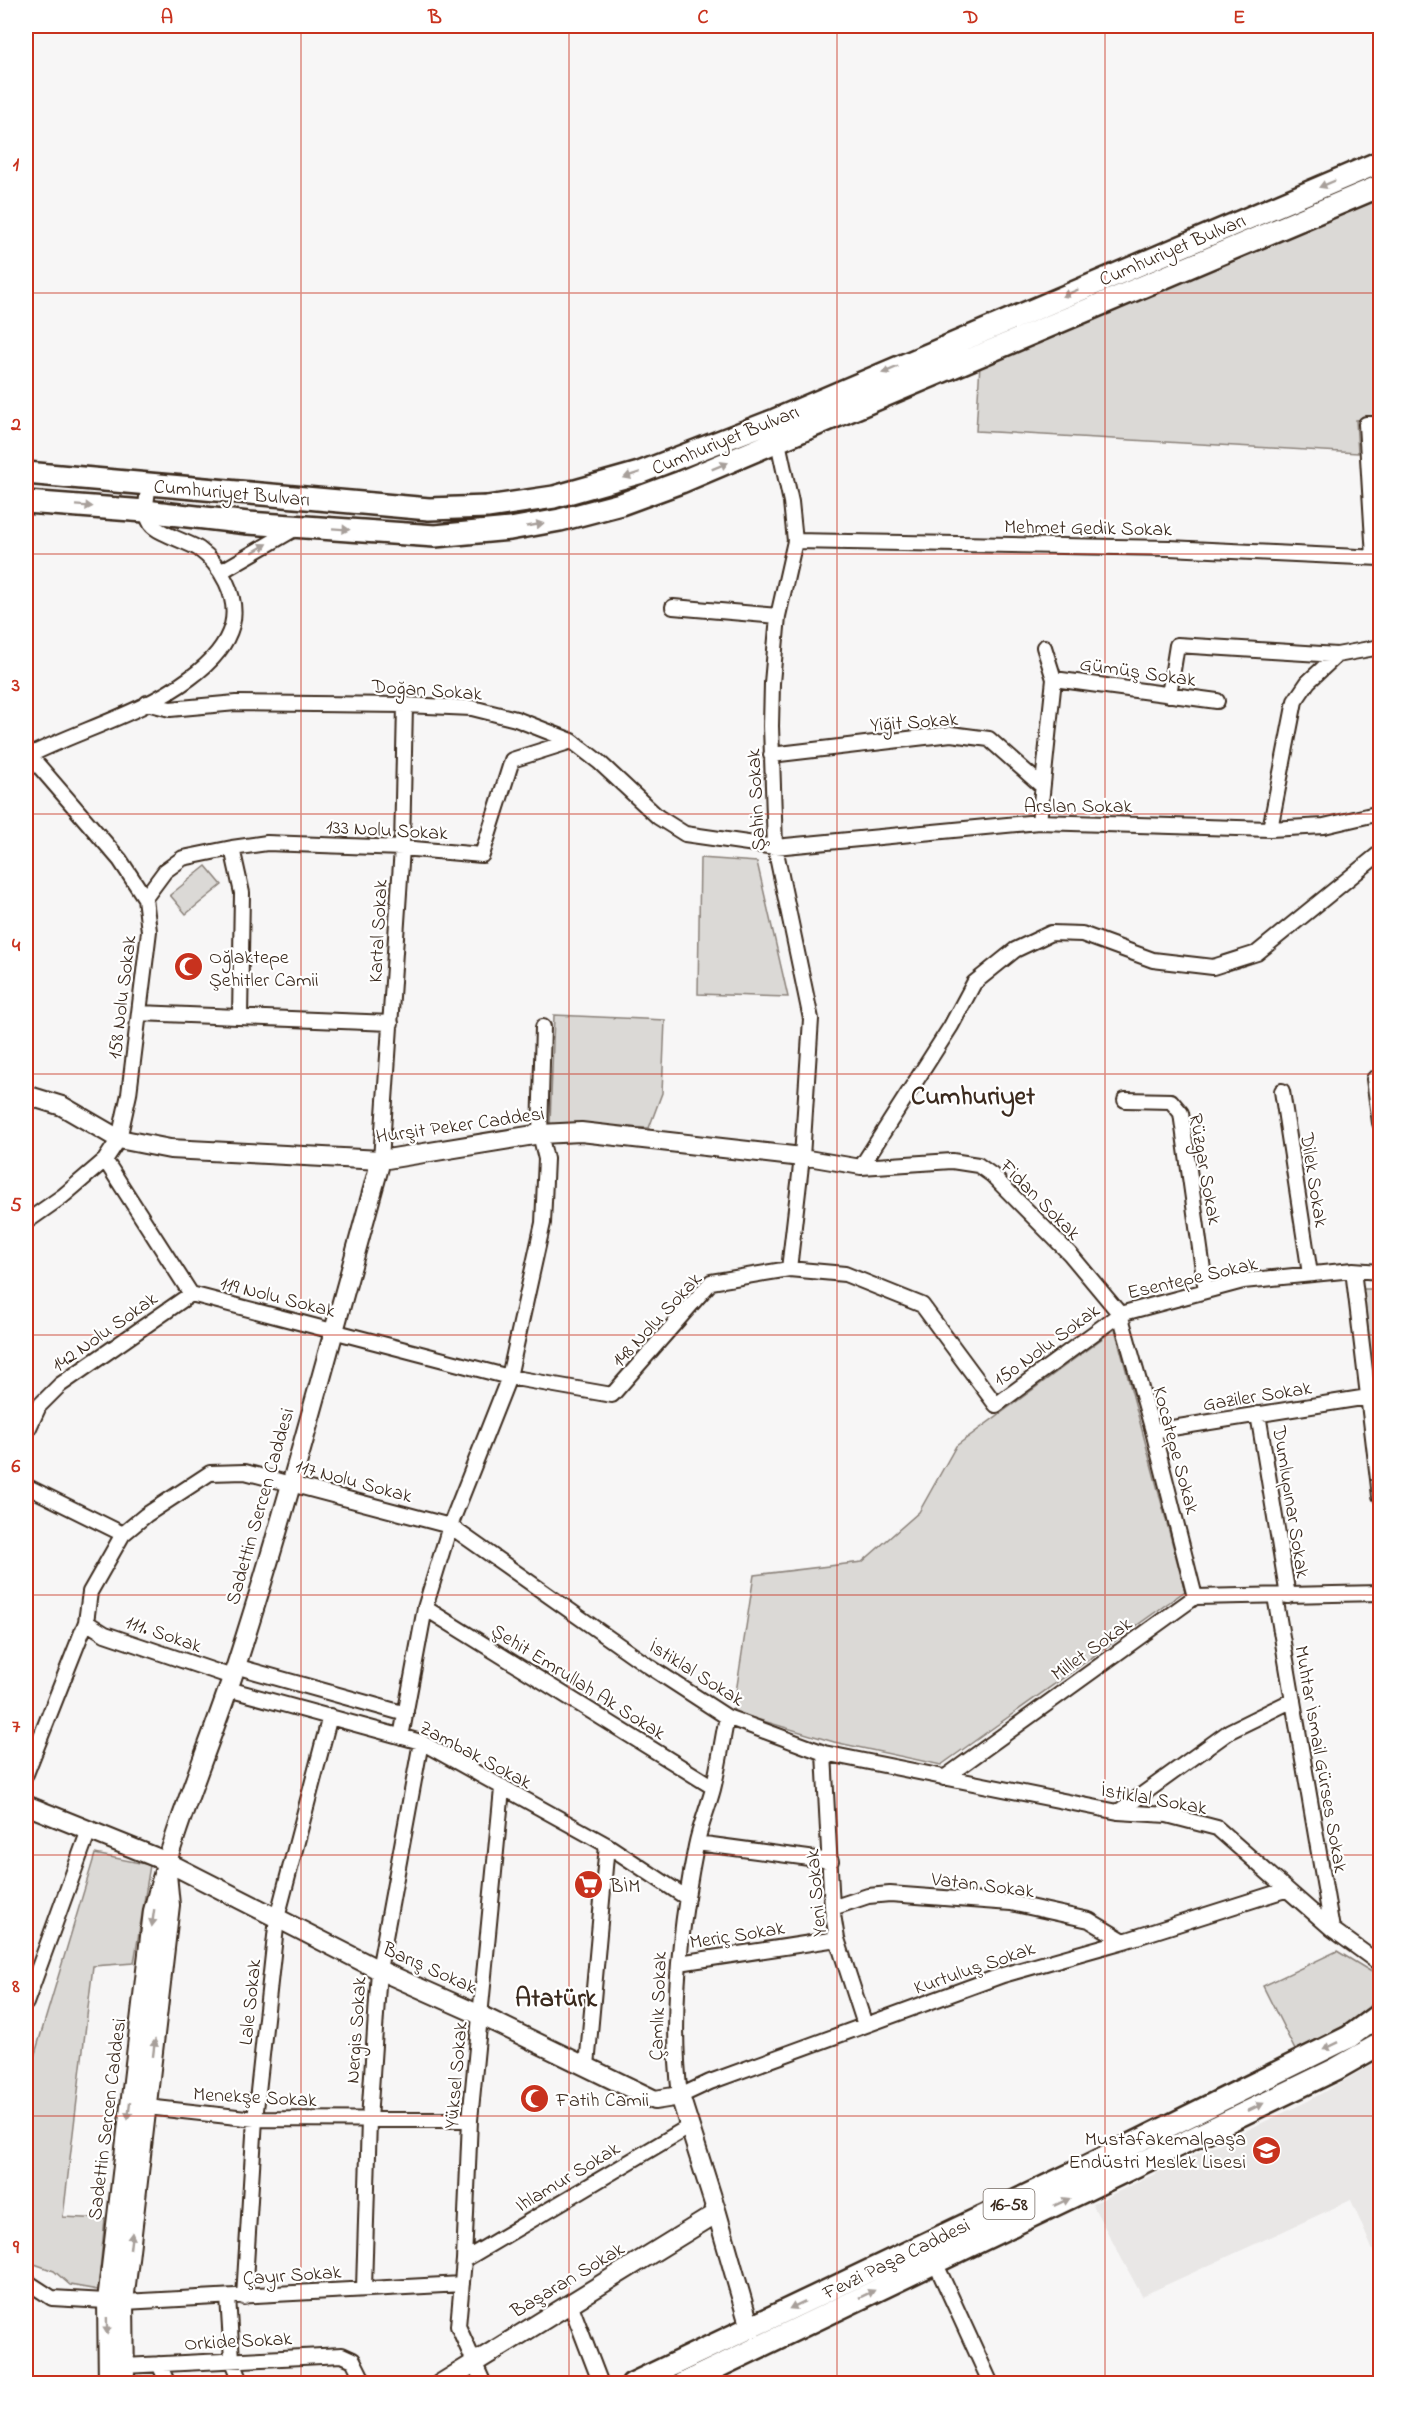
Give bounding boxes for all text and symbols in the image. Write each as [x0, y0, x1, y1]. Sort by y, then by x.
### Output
text: A [161, 4, 173, 33]
text: B [427, 4, 442, 33]
text: C [698, 4, 709, 33]
text: D [963, 4, 978, 33]
text: E [1233, 4, 1245, 33]
text: 1 [13, 151, 20, 180]
one-way arrow [1317, 179, 1335, 189]
street label: Cumhuriyet Bulvarı [1095, 207, 1251, 295]
one-way arrow [1060, 288, 1078, 298]
one-way arrow [881, 365, 899, 375]
street label: Cumhuriyet Bulvarı [648, 398, 804, 484]
text: 2 [10, 411, 21, 440]
one-way arrow [711, 461, 729, 470]
one-way arrow [623, 471, 641, 480]
street label: Cumhuriyet Bulvarı [152, 473, 311, 516]
one-way arrow [74, 501, 93, 511]
street label: Mehmet Gedik Sokak [1004, 514, 1172, 545]
one-way arrow [525, 520, 544, 529]
one-way arrow [331, 524, 350, 534]
one-way arrow [252, 543, 268, 554]
street label: Gümüş Sokak [1078, 651, 1198, 696]
text: 3 [11, 672, 20, 701]
street label: Doğan Sokak [370, 673, 483, 711]
street label: Yiğit Sokak [869, 706, 959, 742]
street label: Şahin Sokak [740, 748, 775, 852]
street label: Arslan Sokak [1024, 793, 1133, 822]
street label: 133 Nolu Sokak [325, 814, 449, 849]
street label: Kartal Sokak [362, 878, 397, 984]
text: 4 [12, 932, 21, 961]
street label: 158 Nolu Sokak [102, 934, 145, 1061]
place label: Oğlaktepe Şehitler Camii [209, 944, 319, 996]
mosque icon: Oğlaktepe Şehitler Camii [172, 951, 204, 983]
district label: Cumhuriyet [911, 1079, 1035, 1117]
street label: Hurşit Peker Caddesi [374, 1100, 547, 1153]
street label: Rüzgar Sokak [1178, 1111, 1228, 1228]
street label: Dilek Sokak [1291, 1130, 1334, 1230]
street label: Fidan Sokak [991, 1153, 1087, 1248]
text: 5 [10, 1192, 22, 1221]
street label: Esentepe Sokak [1125, 1250, 1261, 1308]
street label: 148 Nolu Sokak [606, 1266, 710, 1375]
street label: 119 Nolu Sokak [217, 1270, 338, 1327]
street label: 142 Nolu Sokak [47, 1286, 165, 1380]
street label: 150 Nolu Sokak [988, 1297, 1107, 1395]
street label: Gaziler Sokak [1201, 1375, 1314, 1420]
street label: Kocatepe Sokak [1144, 1383, 1206, 1518]
street label: Sadettin Sercen Caddesi [219, 1405, 303, 1608]
street label: Dumlupınar Sokak [1263, 1423, 1316, 1581]
text: 6 [12, 1453, 21, 1482]
street label: 117 Nolu Sokak [292, 1453, 415, 1512]
street label: 111. Sokak [121, 1609, 206, 1662]
street label: Millet Sokak [1046, 1610, 1139, 1689]
street label: Şehit Emrullah Ak Sokak [485, 1618, 671, 1749]
street label: İstiklal Sokak [642, 1633, 749, 1715]
street label: Muhtar İsmail Gürses Sokak [1285, 1644, 1354, 1876]
text: 7 [12, 1713, 21, 1742]
street label: Zambak Sokak [413, 1714, 536, 1798]
street label: İstiklal Sokak [1098, 1777, 1209, 1824]
street label: Yeni Sokak [799, 1848, 836, 1938]
street label: Vatan Sokak [929, 1866, 1036, 1907]
supermarket icon: BİM [573, 1869, 605, 1901]
place label: BİM [609, 1873, 640, 1902]
one-way arrow [148, 1908, 157, 1927]
street label: Meriç Sokak [688, 1915, 787, 1958]
street label: Barış Sokak [376, 1935, 481, 2003]
street label: Kurtuluş Sokak [910, 1935, 1039, 2004]
street label: Çamlık Sokak [643, 1951, 676, 2061]
street label: Lale Sokak [233, 1958, 270, 2047]
text: 8 [11, 1973, 20, 2002]
street label: Nergis Sokak [339, 1975, 377, 2085]
district label: Atatürk [515, 1981, 597, 2019]
street label: Sadettin Sercen Caddesi [82, 2017, 135, 2222]
street label: Yüksel Sokak [438, 2020, 477, 2130]
one-way arrow [149, 2038, 158, 2057]
one-way arrow [1323, 2041, 1340, 2050]
street label: Menekşe Sokak [192, 2081, 318, 2116]
mosque icon: Fatih Camii [519, 2083, 551, 2115]
place label: Fatih Camii [555, 2087, 649, 2116]
one-way arrow [125, 2102, 134, 2121]
one-way arrow [1248, 2103, 1265, 2112]
place label: Mustafakemalpaşa Endüstri Meslek Lisesi [1068, 2126, 1246, 2178]
school or university icon: Mustafakemalpaşa Endüstri Meslek Lisesi [1251, 2134, 1283, 2166]
street label: Ihlamur Sokak [510, 2135, 626, 2221]
road number: 16-58 [984, 2189, 1034, 2219]
one-way arrow [1054, 2197, 1071, 2206]
street label: Fevzi Paşa Caddesi [818, 2212, 976, 2309]
one-way arrow [126, 2232, 136, 2251]
text: 9 [12, 2234, 20, 2263]
street label: Başaran Sokak [505, 2236, 631, 2327]
street label: Çayır Sokak [242, 2259, 343, 2294]
one-way arrow [858, 2290, 876, 2300]
one-way arrow [789, 2301, 806, 2310]
one-way arrow [102, 2316, 112, 2335]
street label: Orkide Sokak [184, 2325, 293, 2360]

